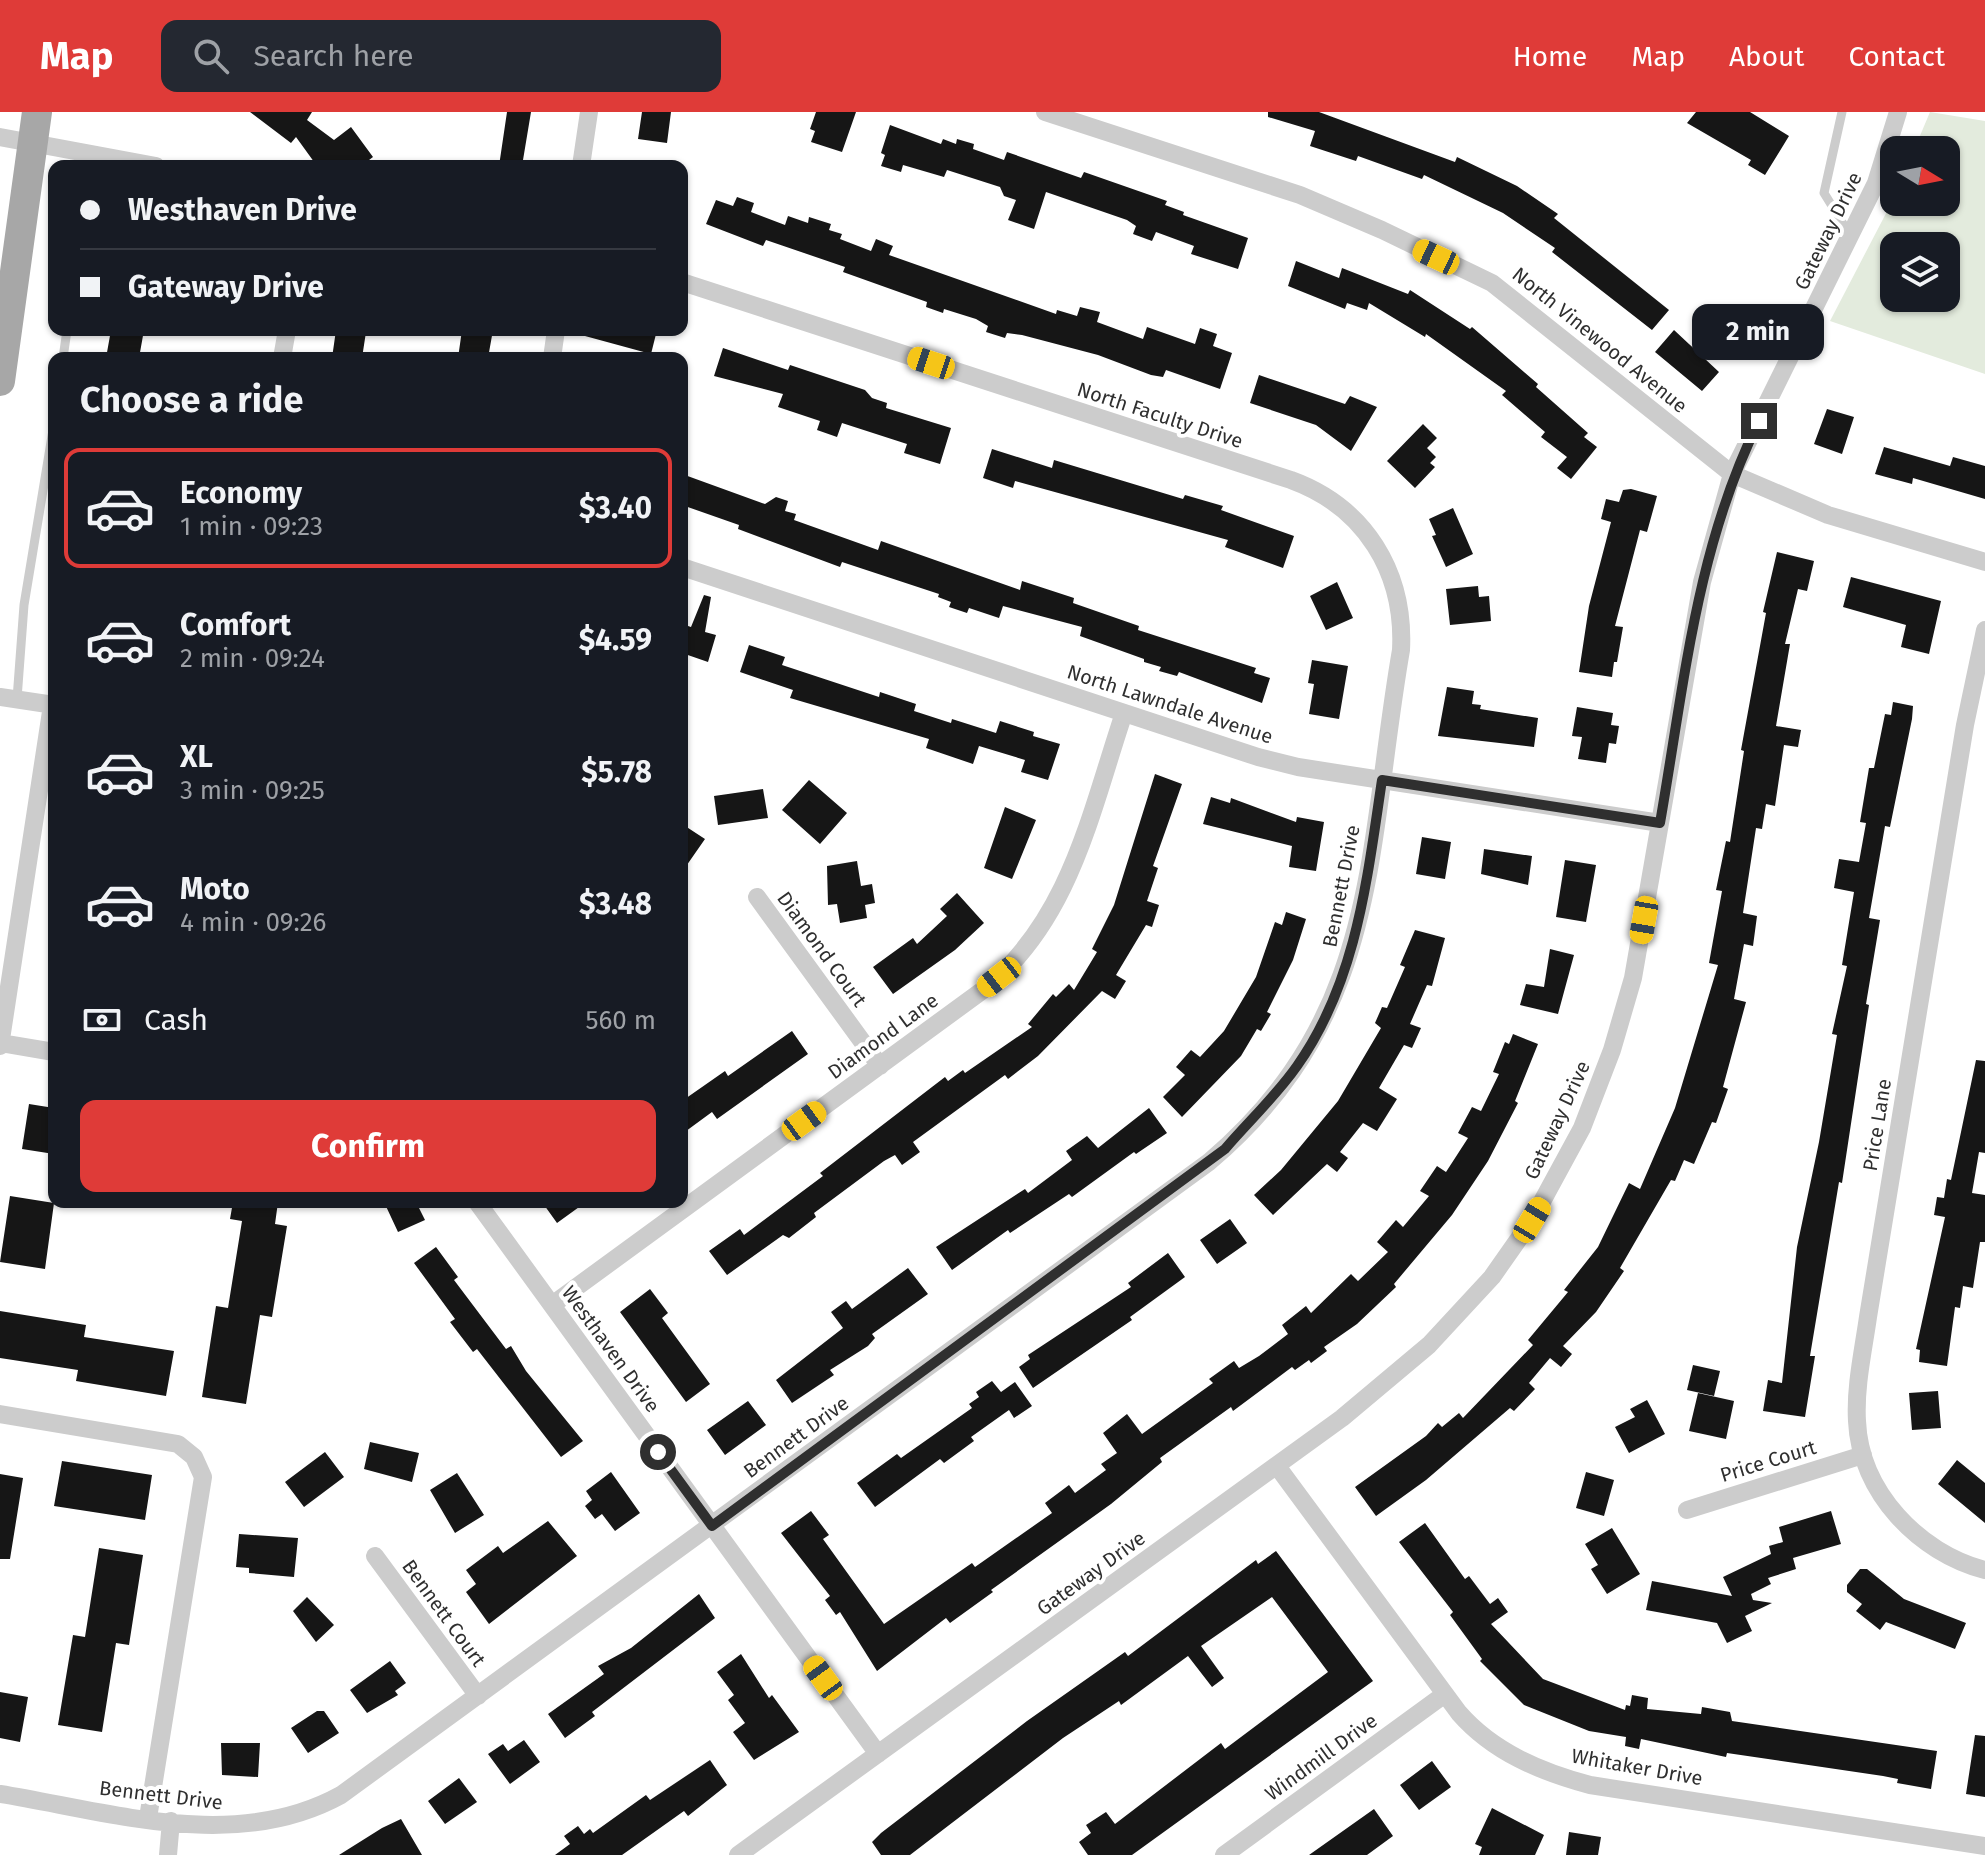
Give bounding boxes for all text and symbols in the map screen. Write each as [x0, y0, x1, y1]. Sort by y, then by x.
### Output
search box [161, 20, 721, 92]
text: Map [40, 33, 113, 79]
icon: search [189, 34, 233, 78]
text: Search here [253, 38, 414, 74]
text: Home [1513, 40, 1587, 73]
text: Map [1631, 40, 1685, 73]
text: About [1729, 40, 1804, 73]
text: Contact [1848, 40, 1945, 73]
north arrow [1880, 136, 1960, 216]
map controls [1880, 136, 1960, 312]
street label: Gateway Drive [1789, 168, 1867, 294]
text: Westhaven Drive [128, 192, 357, 228]
button: layers [1880, 232, 1960, 312]
car [1409, 236, 1463, 278]
street label: North Vinewood Avenue [1508, 262, 1692, 418]
text: Gateway Drive [128, 269, 324, 305]
callout: 2 min [1693, 305, 1825, 361]
text: 2 min [1726, 316, 1790, 347]
car [904, 344, 958, 382]
street label: North Faculty Drive [1074, 377, 1246, 453]
text: Choose a ride [80, 378, 303, 422]
route end [1741, 403, 1777, 439]
icon: car [84, 472, 156, 544]
text: Economy [180, 475, 302, 511]
text: $3.40 [579, 490, 652, 526]
text: 1 min · 09:23 [180, 511, 323, 542]
icon: car [84, 604, 156, 676]
text: Comfort [180, 607, 291, 643]
text: $4.59 [579, 622, 652, 658]
text: 2 min · 09:24 [180, 643, 325, 674]
street label: North Lawndale Avenue [1064, 659, 1276, 749]
icon: car [84, 736, 156, 808]
text: XL [180, 739, 213, 775]
text: $5.78 [581, 754, 652, 790]
text: 3 min · 09:25 [180, 775, 325, 806]
street label: Bennett Drive [1317, 823, 1365, 949]
icon: car [84, 868, 156, 940]
text: Moto [180, 871, 250, 907]
text: $3.48 [579, 886, 652, 922]
street label: Diamond Court [772, 887, 872, 1012]
car [1628, 894, 1660, 946]
text: 4 min · 09:26 [180, 907, 326, 938]
car [973, 953, 1025, 1001]
street label: Diamond Lane [823, 988, 943, 1084]
icon: cash [80, 998, 124, 1042]
text: Cash [144, 1002, 208, 1038]
text: 560 m [585, 1005, 656, 1036]
street label: Gateway Drive [1519, 1057, 1595, 1183]
street label: Price Lane [1858, 1077, 1896, 1173]
car [778, 1097, 830, 1145]
button: Confirm [80, 1100, 656, 1192]
car [1509, 1193, 1555, 1247]
street label: Westhaven Drive [557, 1281, 665, 1417]
street label: Bennett Drive [739, 1391, 853, 1483]
route start [640, 1434, 676, 1470]
street label: Price Court [1717, 1435, 1820, 1487]
street label: Gateway Drive [1032, 1526, 1150, 1620]
street label: Bennett Court [397, 1555, 491, 1672]
car [799, 1652, 847, 1704]
street label: Windmill Drive [1260, 1708, 1382, 1806]
street label: Whitaker Drive [1570, 1744, 1704, 1790]
street label: Bennett Drive [98, 1776, 224, 1814]

